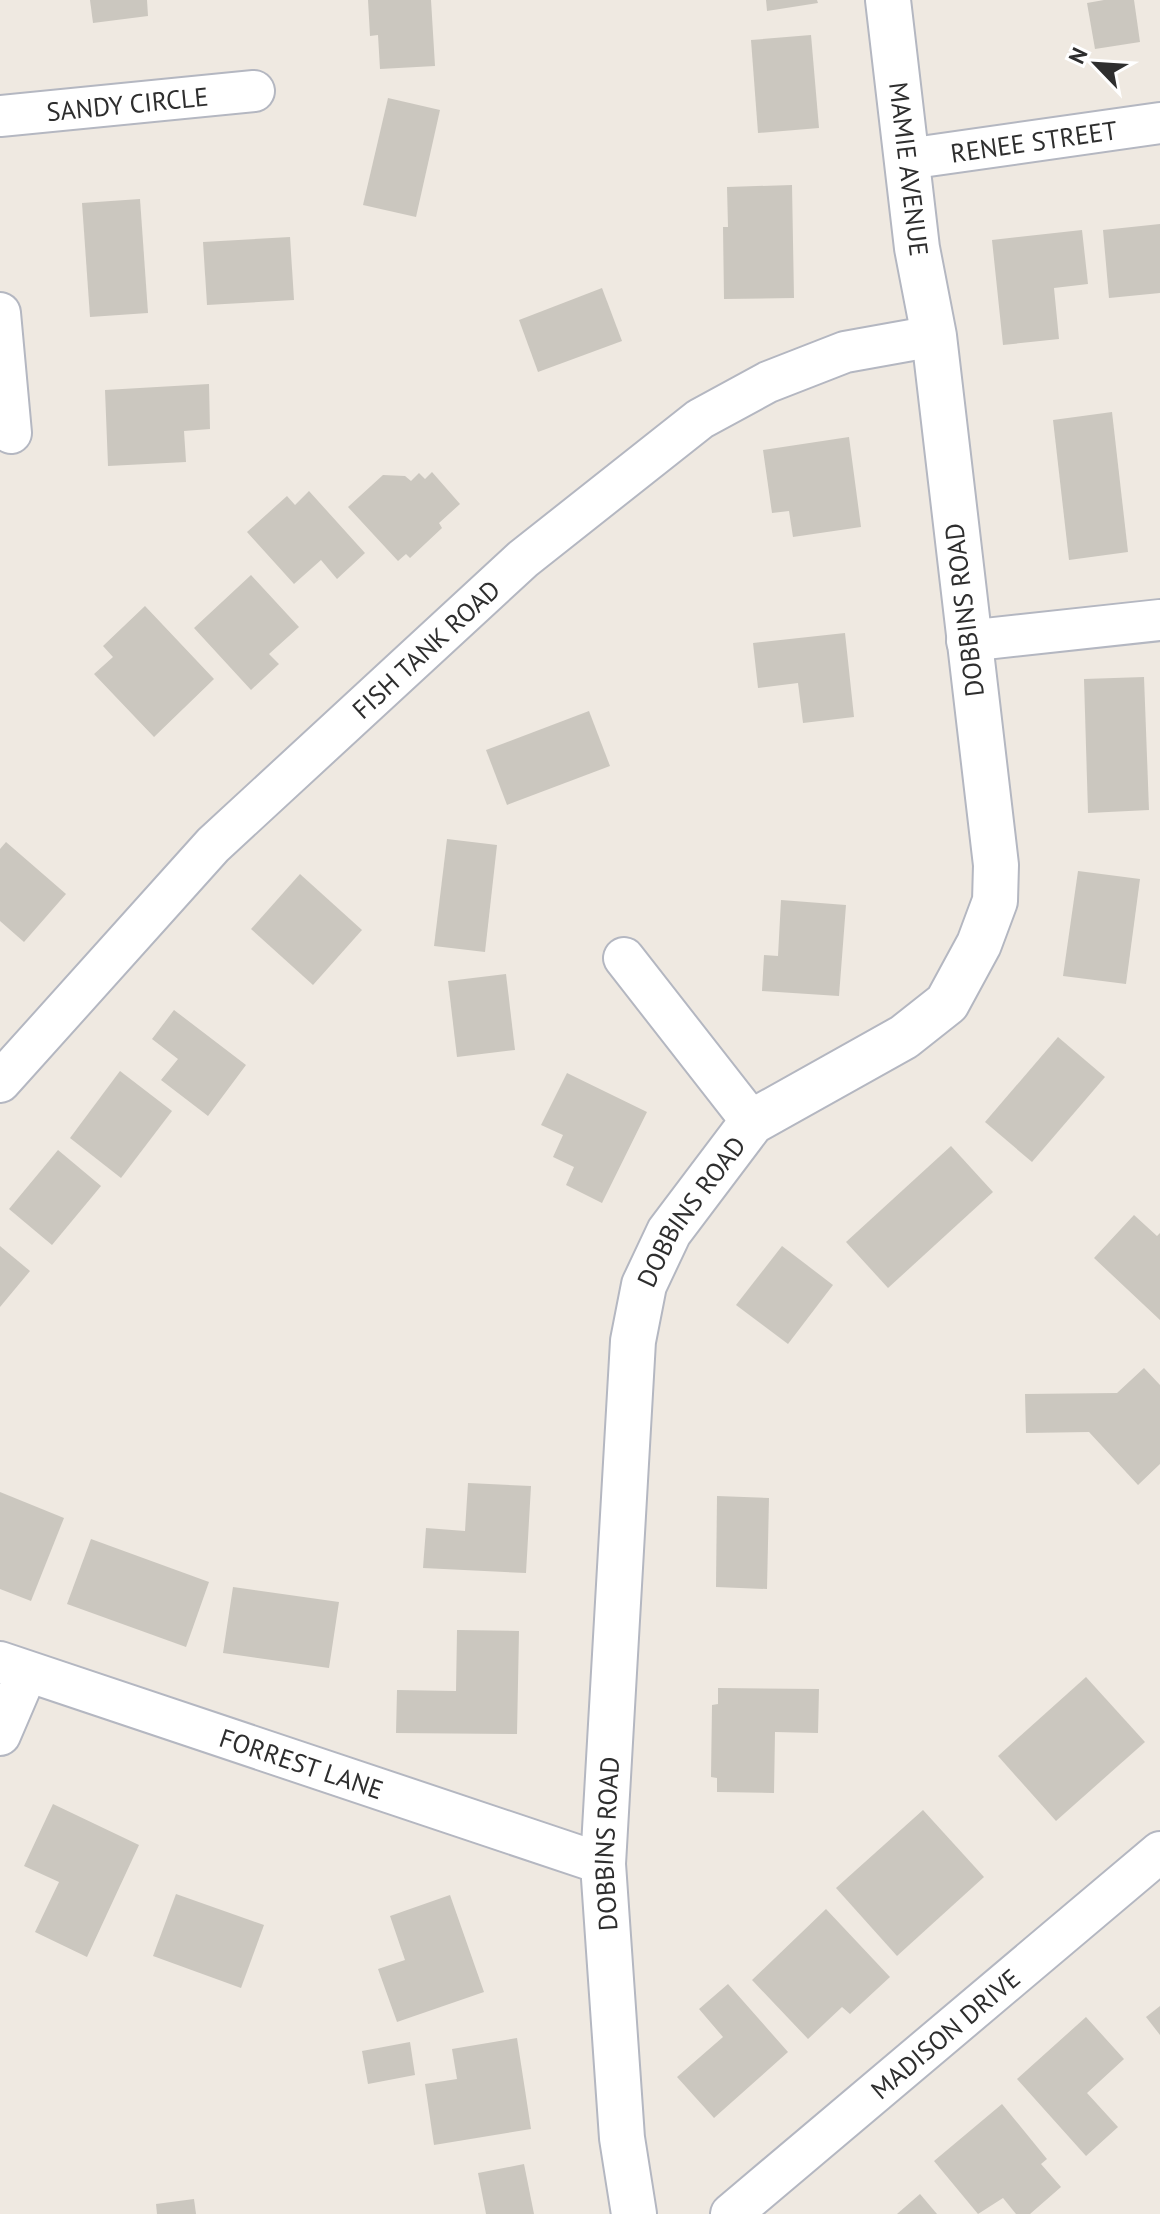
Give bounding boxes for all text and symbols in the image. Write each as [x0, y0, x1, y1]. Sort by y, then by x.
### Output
north arrow [1056, 24, 1136, 104]
text: N [1062, 43, 1094, 68]
street label: SANDY CIRCLE [45, 79, 210, 128]
street label: MAMIE AVENUE [882, 80, 936, 258]
street label: RENEE STREET [948, 113, 1119, 169]
street label: DOBBINS ROAD [937, 521, 991, 699]
street label: FISH TANK ROAD [345, 572, 507, 725]
street label: DOBBINS ROAD [629, 1129, 752, 1292]
street label: FORREST LANE [215, 1720, 388, 1806]
street label: DOBBINS ROAD [586, 1755, 626, 1932]
street label: MADISON DRIVE [864, 1961, 1026, 2106]

